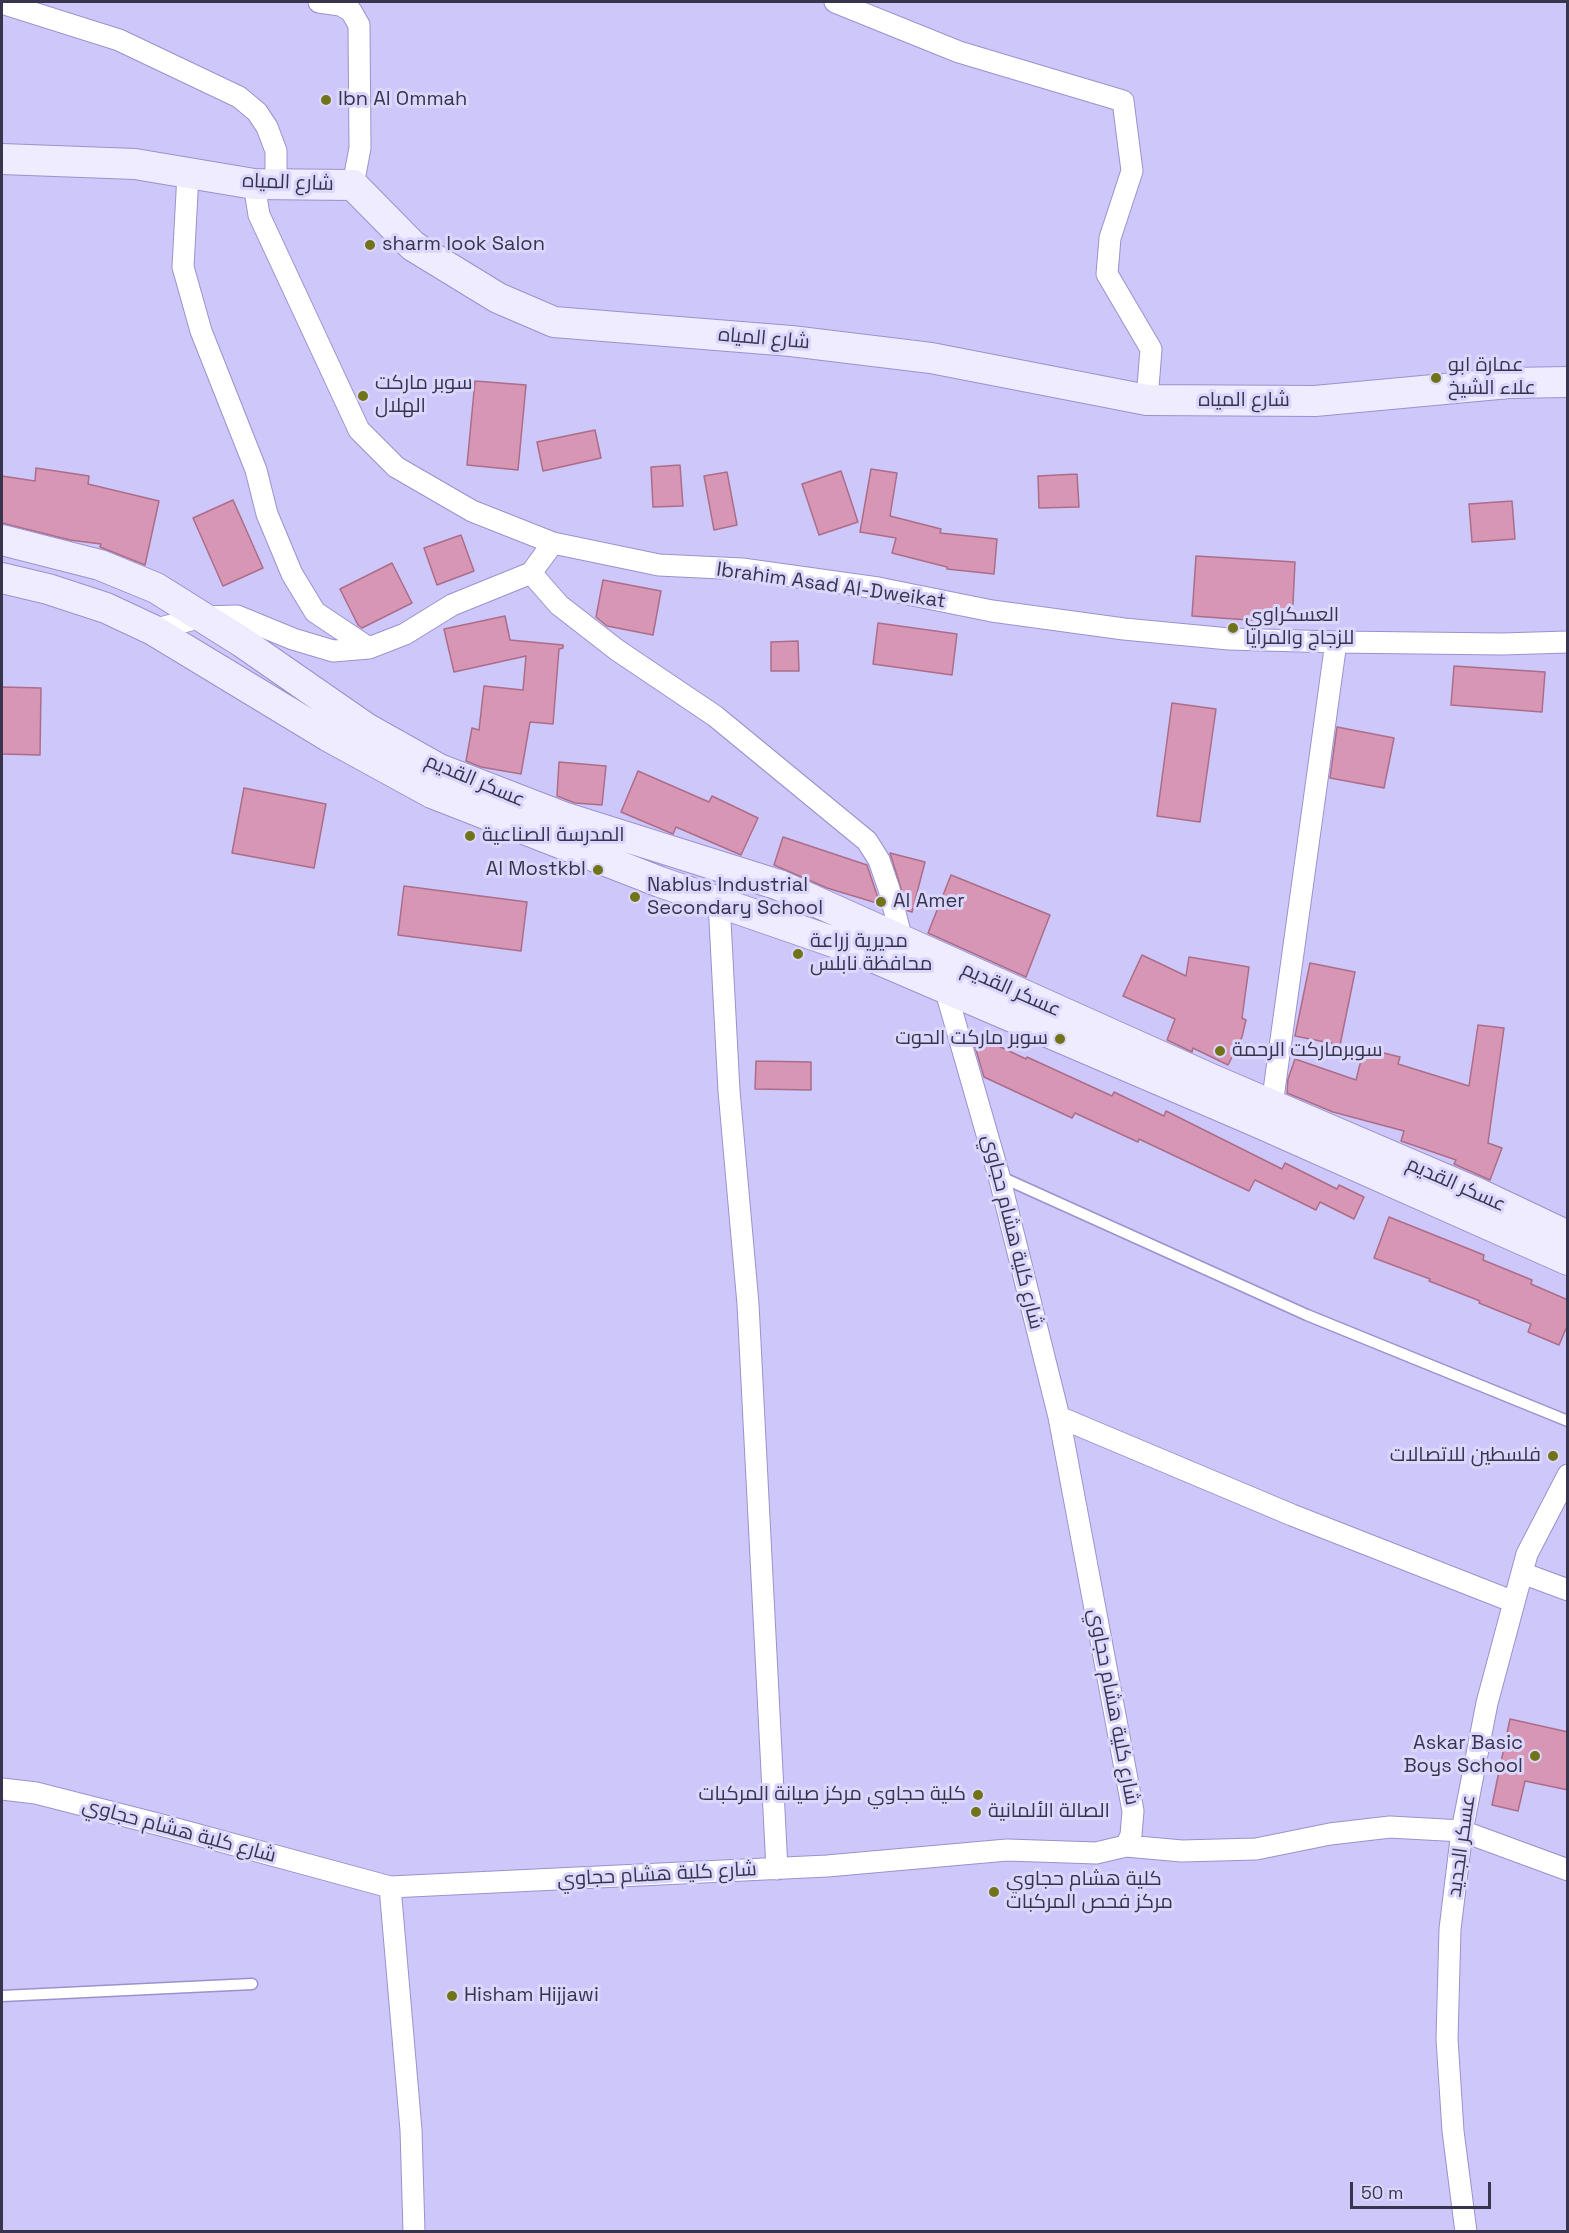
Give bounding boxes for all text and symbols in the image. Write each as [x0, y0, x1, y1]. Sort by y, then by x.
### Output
place label: Ibn Al Ommah [338, 88, 467, 112]
marker: Ibn Al Ommah [319, 93, 333, 107]
street label: شارع المياه [242, 169, 334, 197]
place label: sharm look Salon [382, 233, 545, 257]
marker: sharm look Salon [363, 238, 377, 252]
street label: شارع المياه [717, 323, 811, 355]
place label: عمارة ابو علاء الشيخ [1448, 354, 1536, 401]
marker: عمارة ابو علاء الشيخ [1429, 371, 1443, 385]
place label: سوبر ماركت الهلال [375, 372, 472, 419]
marker: سوبر ماركت الهلال [356, 389, 370, 403]
street label: شارع المياه [1198, 389, 1290, 413]
street label: Ibrahim Asad Al-Dweikat [715, 558, 947, 614]
place label: العسكراوي للزجاج والمرايا [1245, 604, 1354, 651]
marker: العسكراوي للزجاج والمرايا [1226, 621, 1240, 635]
street label: عسكر القديم [421, 749, 529, 813]
place label: المدرسة الصناعية [482, 824, 625, 848]
marker: المدرسة الصناعية [463, 829, 477, 843]
place label: Al Mostkbl [486, 858, 586, 882]
marker: Al Mostkbl [591, 863, 605, 877]
place label: Nablus Industrial Secondary School [647, 874, 823, 921]
marker: Nablus Industrial Secondary School [628, 890, 642, 904]
place label: Al Amer [893, 890, 965, 914]
marker: Al Amer [874, 895, 888, 909]
place label: مديرية زراعة محافظة نابلس [810, 930, 932, 977]
marker: مديرية زراعة محافظة نابلس [791, 947, 805, 961]
street label: عسكر القديم [958, 957, 1064, 1023]
place label: سوبر ماركت الحوت [895, 1027, 1048, 1051]
marker: سوبر ماركت الحوت [1053, 1032, 1067, 1046]
place label: سوبرماركت الرحمة [1232, 1039, 1382, 1063]
marker: سوبرماركت الرحمة [1213, 1044, 1227, 1058]
street label: شارع كلية هشام حجاوي [976, 1132, 1048, 1332]
street label: عسكر القديم [1403, 1152, 1509, 1218]
place label: فلسطين للاتصالات [1390, 1444, 1541, 1468]
marker: فلسطين للاتصالات [1546, 1449, 1560, 1463]
street label: شارع كلية هشام حجاوي [1082, 1607, 1144, 1807]
place label: Askar Basic Boys School [1403, 1732, 1523, 1779]
marker: Askar Basic Boys School [1528, 1749, 1542, 1763]
place label: كلية حجاوي مركز صيانة المركبات [699, 1783, 966, 1807]
marker: كلية حجاوي مركز صيانة المركبات [971, 1788, 985, 1802]
street label: عسكر الجديد [1443, 1793, 1481, 1899]
street label: شارع كلية هشام حجاوي [79, 1794, 279, 1868]
place label: الصالة الألمانية [988, 1800, 1110, 1824]
marker: الصالة الألمانية [969, 1805, 983, 1819]
street label: شارع كلية هشام حجاوي [557, 1858, 757, 1892]
place label: كلية هشام حجاوي مركز فحص المركبات [1006, 1868, 1173, 1915]
marker: كلية هشام حجاوي مركز فحص المركبات [987, 1885, 1001, 1899]
place label: Hisham Hijjawi [464, 1984, 599, 2008]
marker: Hisham Hijjawi [445, 1989, 459, 2003]
scale bar [1353, 2170, 1494, 2208]
text: 50 m [1361, 2181, 1403, 2204]

